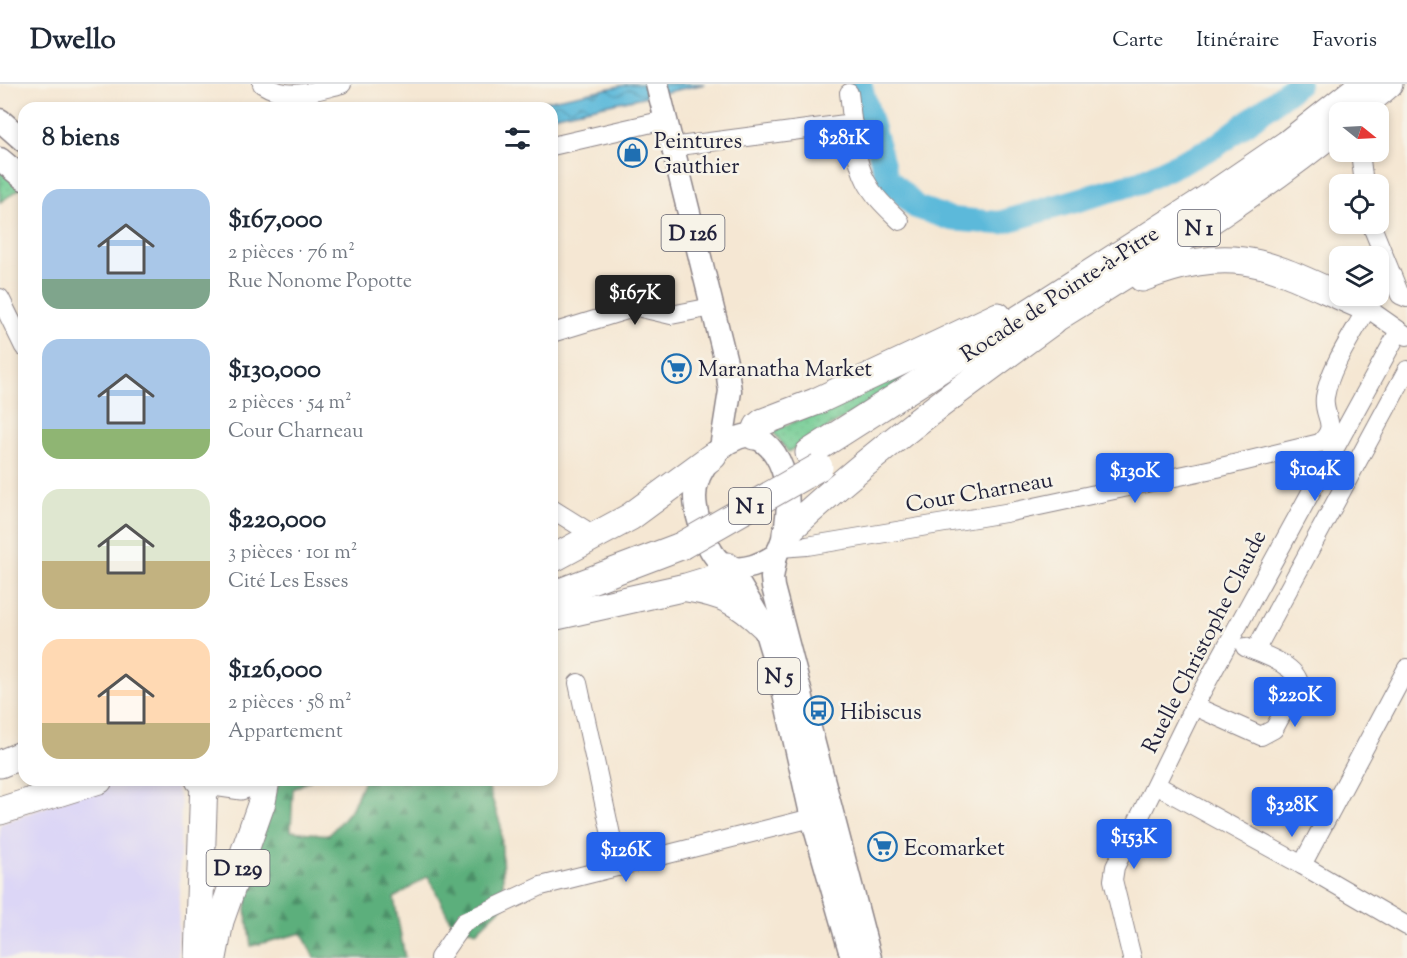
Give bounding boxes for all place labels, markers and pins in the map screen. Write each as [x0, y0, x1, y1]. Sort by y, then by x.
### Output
pin: $281K [802, 120, 886, 171]
place label: Peintures Gauthier [654, 127, 742, 184]
shop icon: Peintures Gauthier [617, 137, 649, 169]
pin: $167K [593, 275, 677, 326]
supermarket icon: Maranatha Market [661, 352, 693, 384]
place label: Maranatha Market [698, 355, 873, 387]
pin: $104K [1273, 451, 1357, 502]
pin: $130K [1093, 453, 1177, 504]
pin: $220K [1253, 677, 1337, 728]
bus stop icon: Hibiscus [803, 695, 835, 727]
place label: Hibiscus [840, 698, 922, 730]
pin: $328K [1250, 787, 1334, 838]
pin: $153K [1092, 819, 1176, 870]
supermarket icon: Ecomarket [867, 831, 899, 863]
pin: $126K [584, 832, 668, 883]
place label: Ecomarket [904, 834, 1005, 866]

